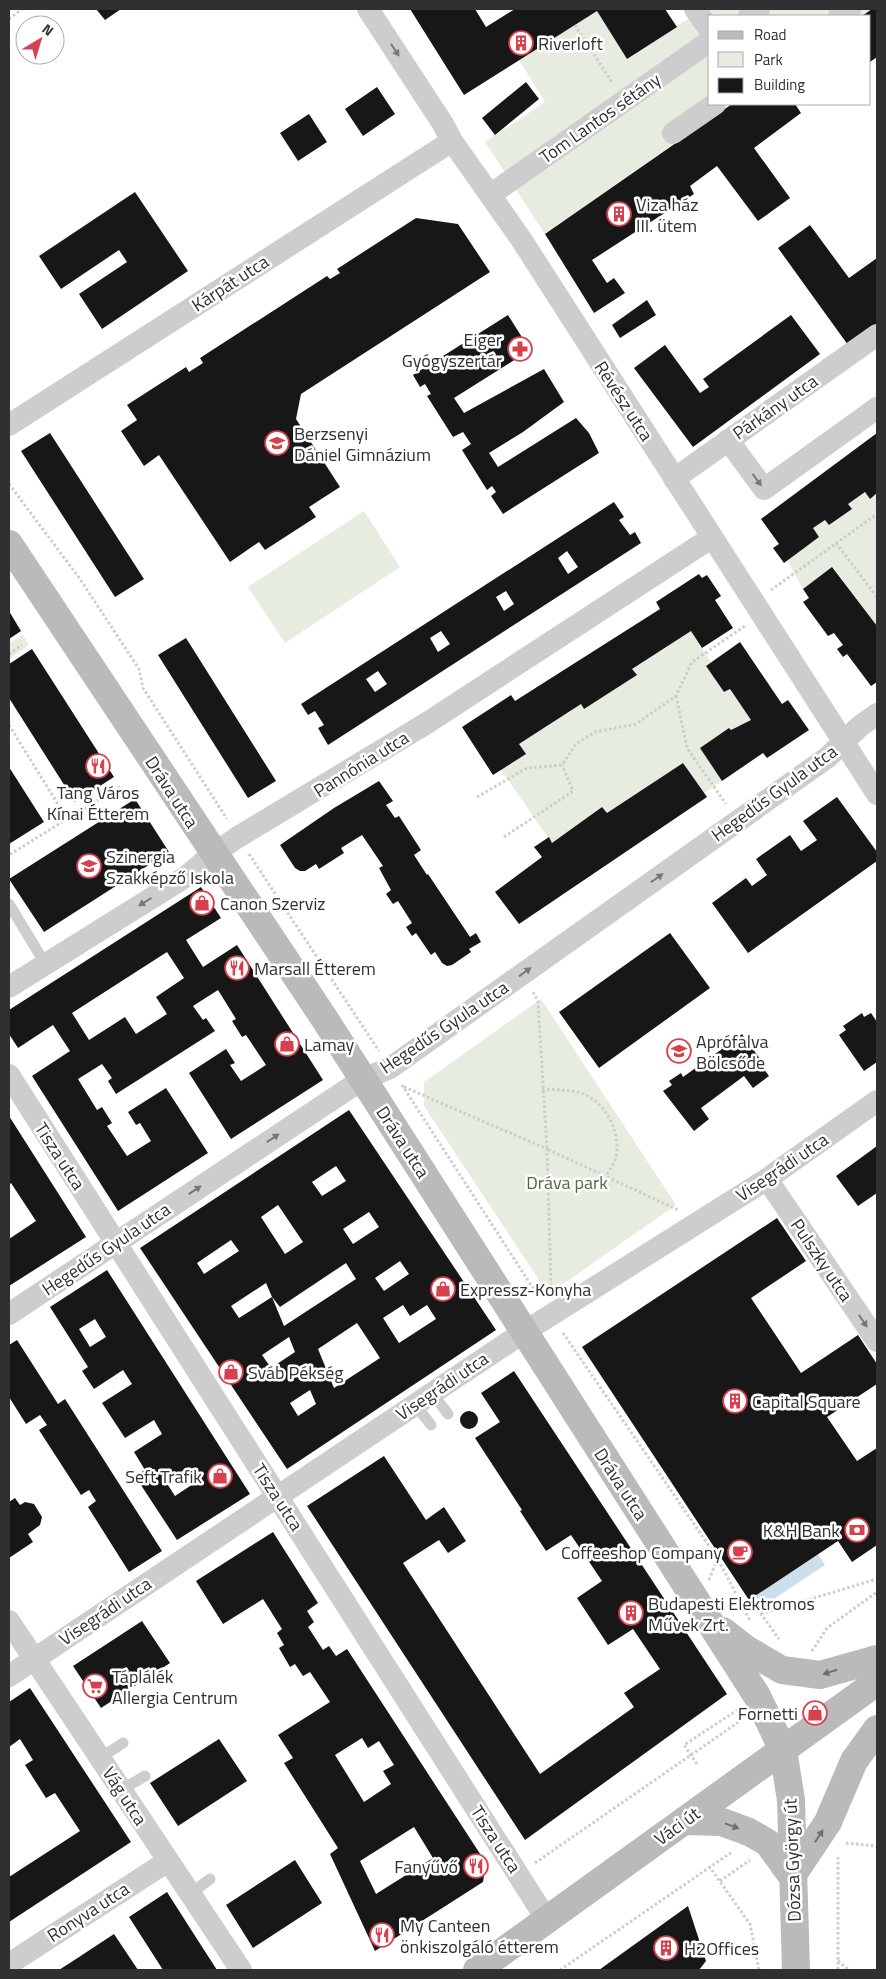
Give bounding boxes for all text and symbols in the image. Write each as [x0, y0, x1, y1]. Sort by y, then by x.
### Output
north arrow [15, 15, 65, 65]
legend [708, 15, 871, 105]
text: N [38, 18, 59, 41]
text: Road [754, 23, 786, 46]
building icon: Riverloft [508, 30, 534, 56]
place label: Riverloft [538, 30, 603, 57]
one-way arrow [390, 43, 400, 56]
text: Park [754, 48, 783, 71]
street label: Tom Lantos sétány [534, 66, 666, 170]
text: Building [754, 73, 805, 96]
place label: Viza ház III. ütem [636, 191, 698, 239]
building icon: Viza ház III. ütem [606, 201, 632, 227]
street label: Kárpát utca [186, 248, 274, 318]
place label: Eiger Gyógyszertár [402, 326, 502, 374]
pharmacy icon: Eiger Gyógyszertár [507, 336, 533, 362]
street label: Révész utca [588, 356, 660, 446]
street label: Párkány utca [727, 368, 823, 446]
place label: Berzsenyi Dániel Gimnázium [294, 420, 431, 468]
school or university icon: Berzsenyi Dániel Gimnázium [264, 430, 290, 456]
one-way arrow [752, 473, 762, 487]
street label: Pannónia utca [308, 724, 414, 804]
street label: Hegedűs Gyula utca [705, 738, 843, 848]
street label: Dráva utca [139, 751, 205, 833]
restaurant icon: Tang Város Kínai Étterem [85, 753, 111, 779]
place label: Tang Város Kínai Étterem [47, 779, 149, 827]
place label: Szinergia Szakképző Iskola [106, 843, 234, 891]
school or university icon: Szinergia Szakképző Iskola [76, 853, 102, 879]
one-way arrow [650, 873, 664, 883]
shop icon: Canon Szerviz [189, 890, 215, 916]
place label: Canon Szerviz [220, 890, 326, 917]
one-way arrow [139, 898, 152, 907]
restaurant icon: Marsall Étterem [224, 955, 250, 981]
place label: Marsall Étterem [254, 955, 376, 982]
one-way arrow [518, 967, 532, 977]
street label: Hegedűs Gyula utca [374, 974, 514, 1080]
place label: Aprófalva Bölcsőde [696, 1028, 768, 1076]
shop icon: Lamay [274, 1031, 300, 1057]
place label: Lamay [304, 1031, 355, 1058]
school or university icon: Aprófalva Bölcsőde [666, 1038, 692, 1064]
street label: Dráva utca [370, 1101, 436, 1183]
street label: Tisza utca [28, 1117, 92, 1195]
street label: Visegrádi utca [730, 1126, 834, 1208]
one-way arrow [266, 1134, 280, 1143]
park label: Dráva park [526, 1169, 608, 1196]
one-way arrow [188, 1185, 202, 1195]
street label: Hegedűs Gyula utca [36, 1196, 176, 1302]
street label: Pulszky utca [784, 1213, 860, 1307]
shop icon: Expressz-Konyha [430, 1276, 456, 1302]
place label: Expressz-Konyha [460, 1276, 591, 1303]
one-way arrow [858, 1314, 868, 1328]
street label: Visegrádi utca [390, 1345, 494, 1427]
shop icon: Sváb Pékség [218, 1359, 244, 1385]
place label: Sváb Pékség [248, 1359, 344, 1386]
building icon: Capital Square [722, 1388, 748, 1414]
place label: Capital Square [752, 1388, 861, 1415]
street label: Dráva utca [588, 1443, 654, 1525]
street label: Tisza utca [246, 1458, 310, 1536]
place label: Seft Trafik [125, 1463, 202, 1490]
shop icon: Seft Trafik [207, 1463, 233, 1489]
place label: K&H Bank [763, 1517, 840, 1544]
bank icon: K&H Bank [844, 1517, 870, 1543]
place label: Coffeeshop Company [561, 1539, 722, 1566]
cafe icon: Coffeeshop Company [727, 1539, 753, 1565]
street label: Visegrádi utca [53, 1570, 157, 1652]
place label: Budapesti Elektromos Művek Zrt. [648, 1590, 815, 1638]
building icon: Budapesti Elektromos Művek Zrt. [618, 1600, 644, 1626]
place label: Táplálék Allergia Centrum [112, 1663, 238, 1711]
one-way arrow [823, 1669, 838, 1677]
supermarket icon: Táplálék Allergia Centrum [82, 1673, 108, 1699]
place label: Fornetti [738, 1700, 798, 1727]
shop icon: Fornetti [802, 1700, 828, 1726]
street label: Vág utca [96, 1761, 154, 1831]
street label: Dózsa György út [776, 1797, 808, 1922]
street label: Tisza utca [464, 1800, 528, 1878]
street label: Váci út [649, 1800, 706, 1852]
one-way arrow [725, 1822, 740, 1830]
one-way arrow [814, 1829, 824, 1842]
place label: Fanyűvő [394, 1853, 458, 1880]
restaurant icon: Fanyűvő [463, 1853, 489, 1879]
street label: Ronyva utca [42, 1875, 134, 1949]
place label: My Canteen önkiszolgáló étterem [400, 1912, 559, 1960]
restaurant icon: My Canteen önkiszolgáló étterem [369, 1922, 395, 1948]
building icon: H2Offices [653, 1935, 679, 1961]
place label: H2Offices [684, 1935, 759, 1962]

